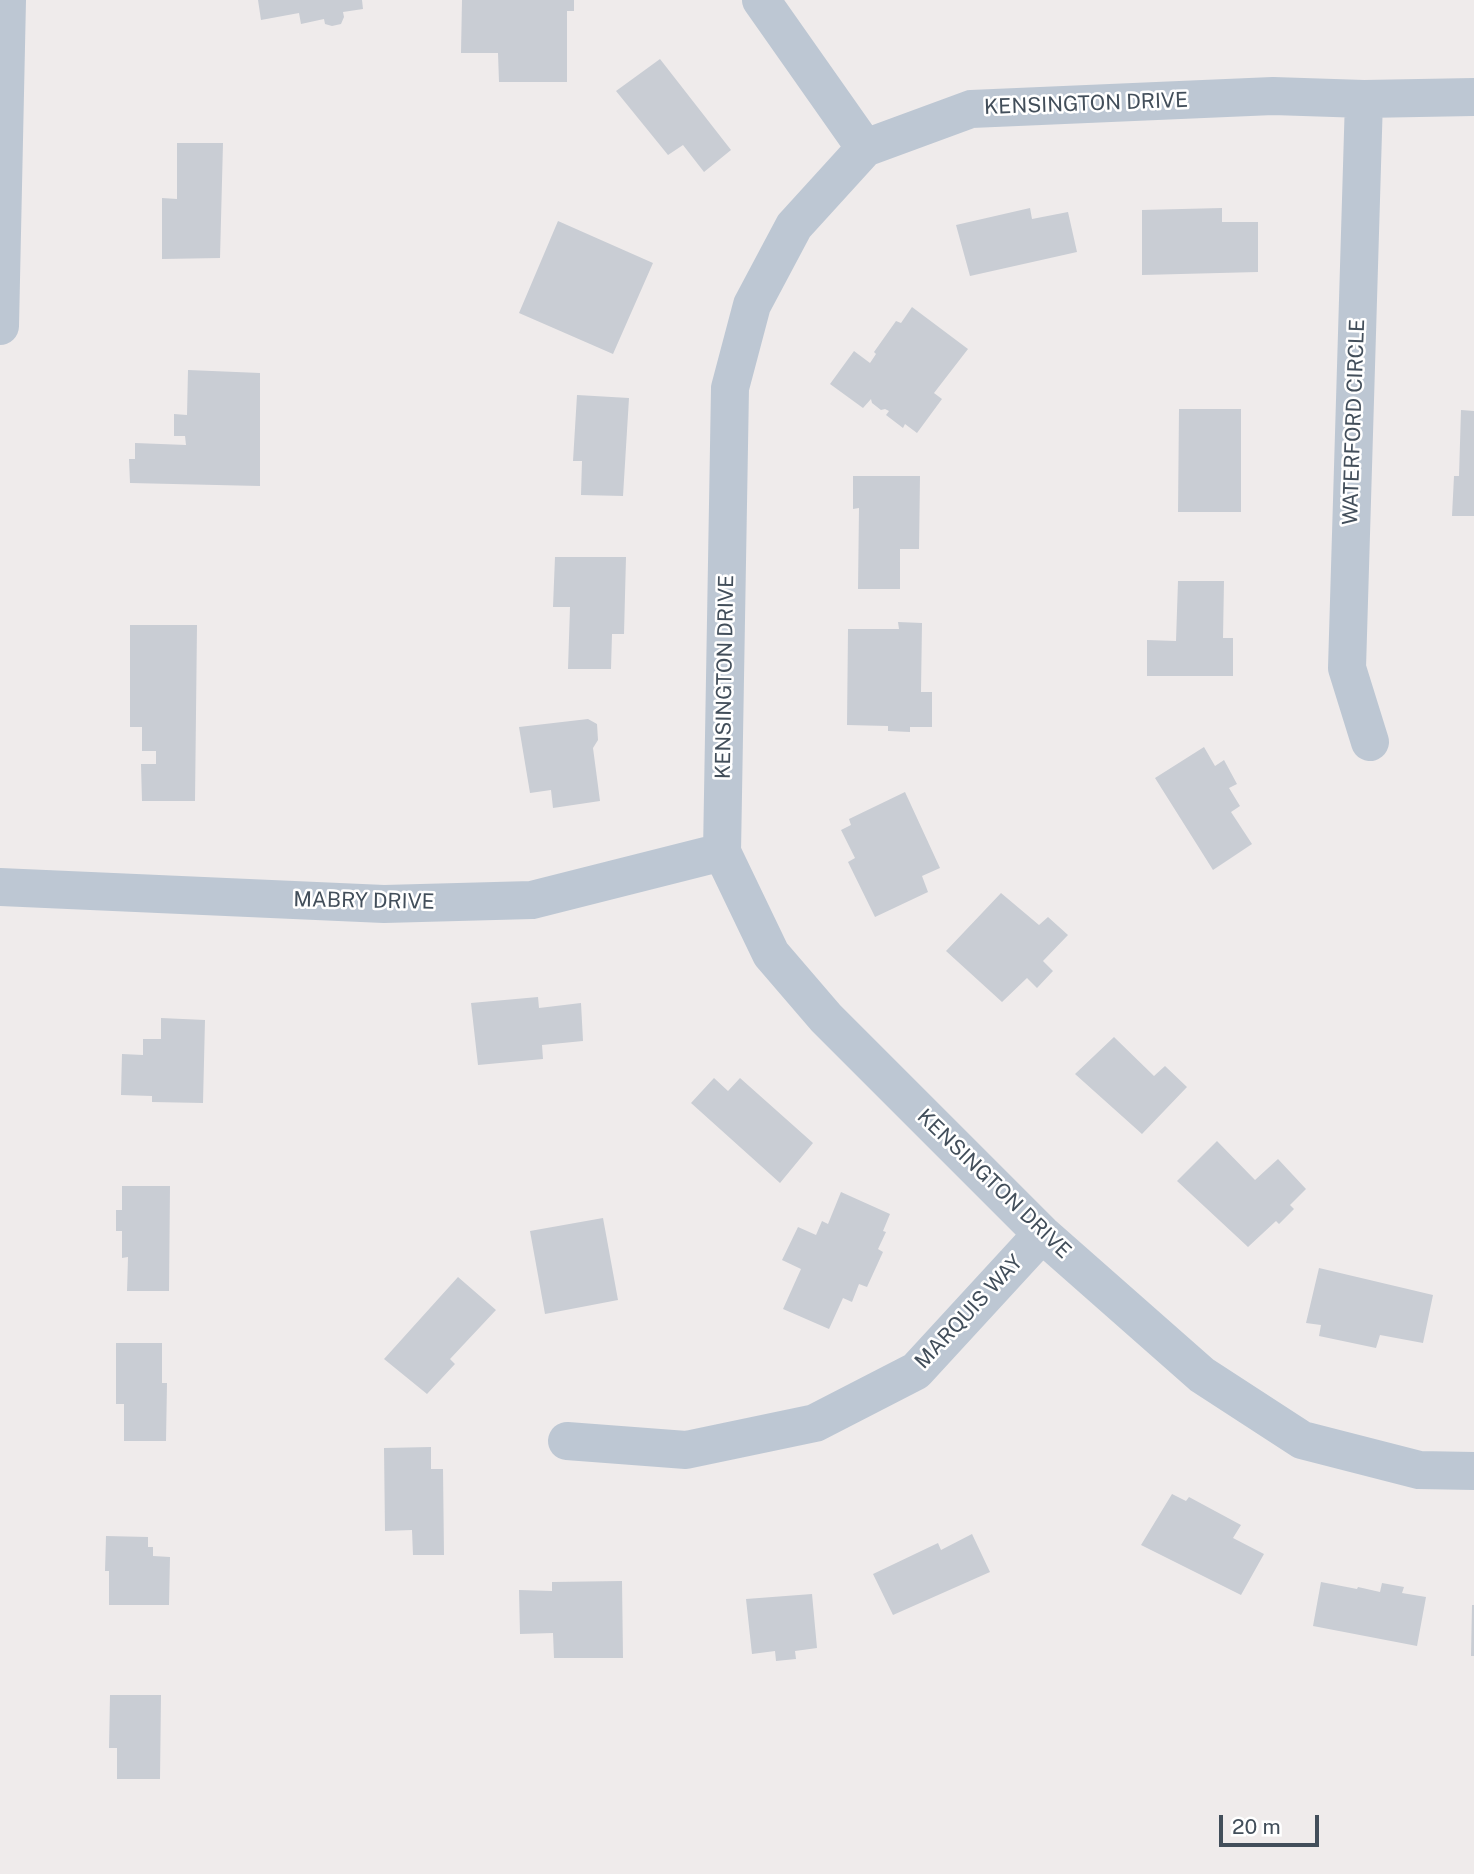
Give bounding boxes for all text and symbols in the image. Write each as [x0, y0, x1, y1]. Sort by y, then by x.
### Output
street label: KENSINGTON DRIVE [984, 88, 1188, 120]
street label: WATERFORD CIRCLE [1338, 318, 1370, 526]
street label: KENSINGTON DRIVE [711, 575, 739, 779]
street label: MABRY DRIVE [293, 887, 435, 915]
street label: KENSINGTON DRIVE [912, 1104, 1076, 1264]
street label: MARQUIS WAY [910, 1250, 1028, 1374]
scale bar [1222, 1800, 1322, 1844]
text: 20 m [1232, 1814, 1281, 1839]

